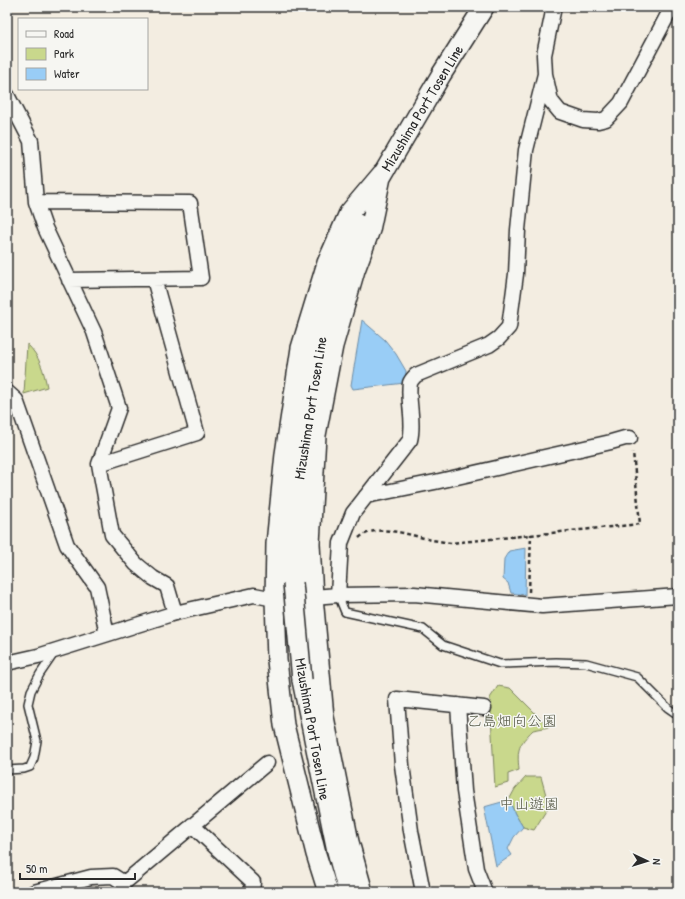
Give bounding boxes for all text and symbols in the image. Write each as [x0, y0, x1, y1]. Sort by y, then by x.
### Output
legend [18, 18, 148, 90]
text: Road [54, 25, 74, 42]
street label: Mizushima Port Tosen Line [376, 41, 468, 175]
text: Park [54, 45, 74, 62]
text: Water [54, 65, 80, 82]
street label: Mizushima Port Tosen Line [288, 335, 332, 481]
street label: Mizushima Port Tosen Line [290, 656, 336, 802]
park label: 乙島畑向公園 [467, 710, 557, 731]
park label: 中山遊園 [499, 793, 559, 814]
north arrow [627, 841, 667, 881]
scale bar [20, 855, 135, 881]
text: N [650, 858, 664, 865]
text: 50 m [26, 860, 47, 877]

